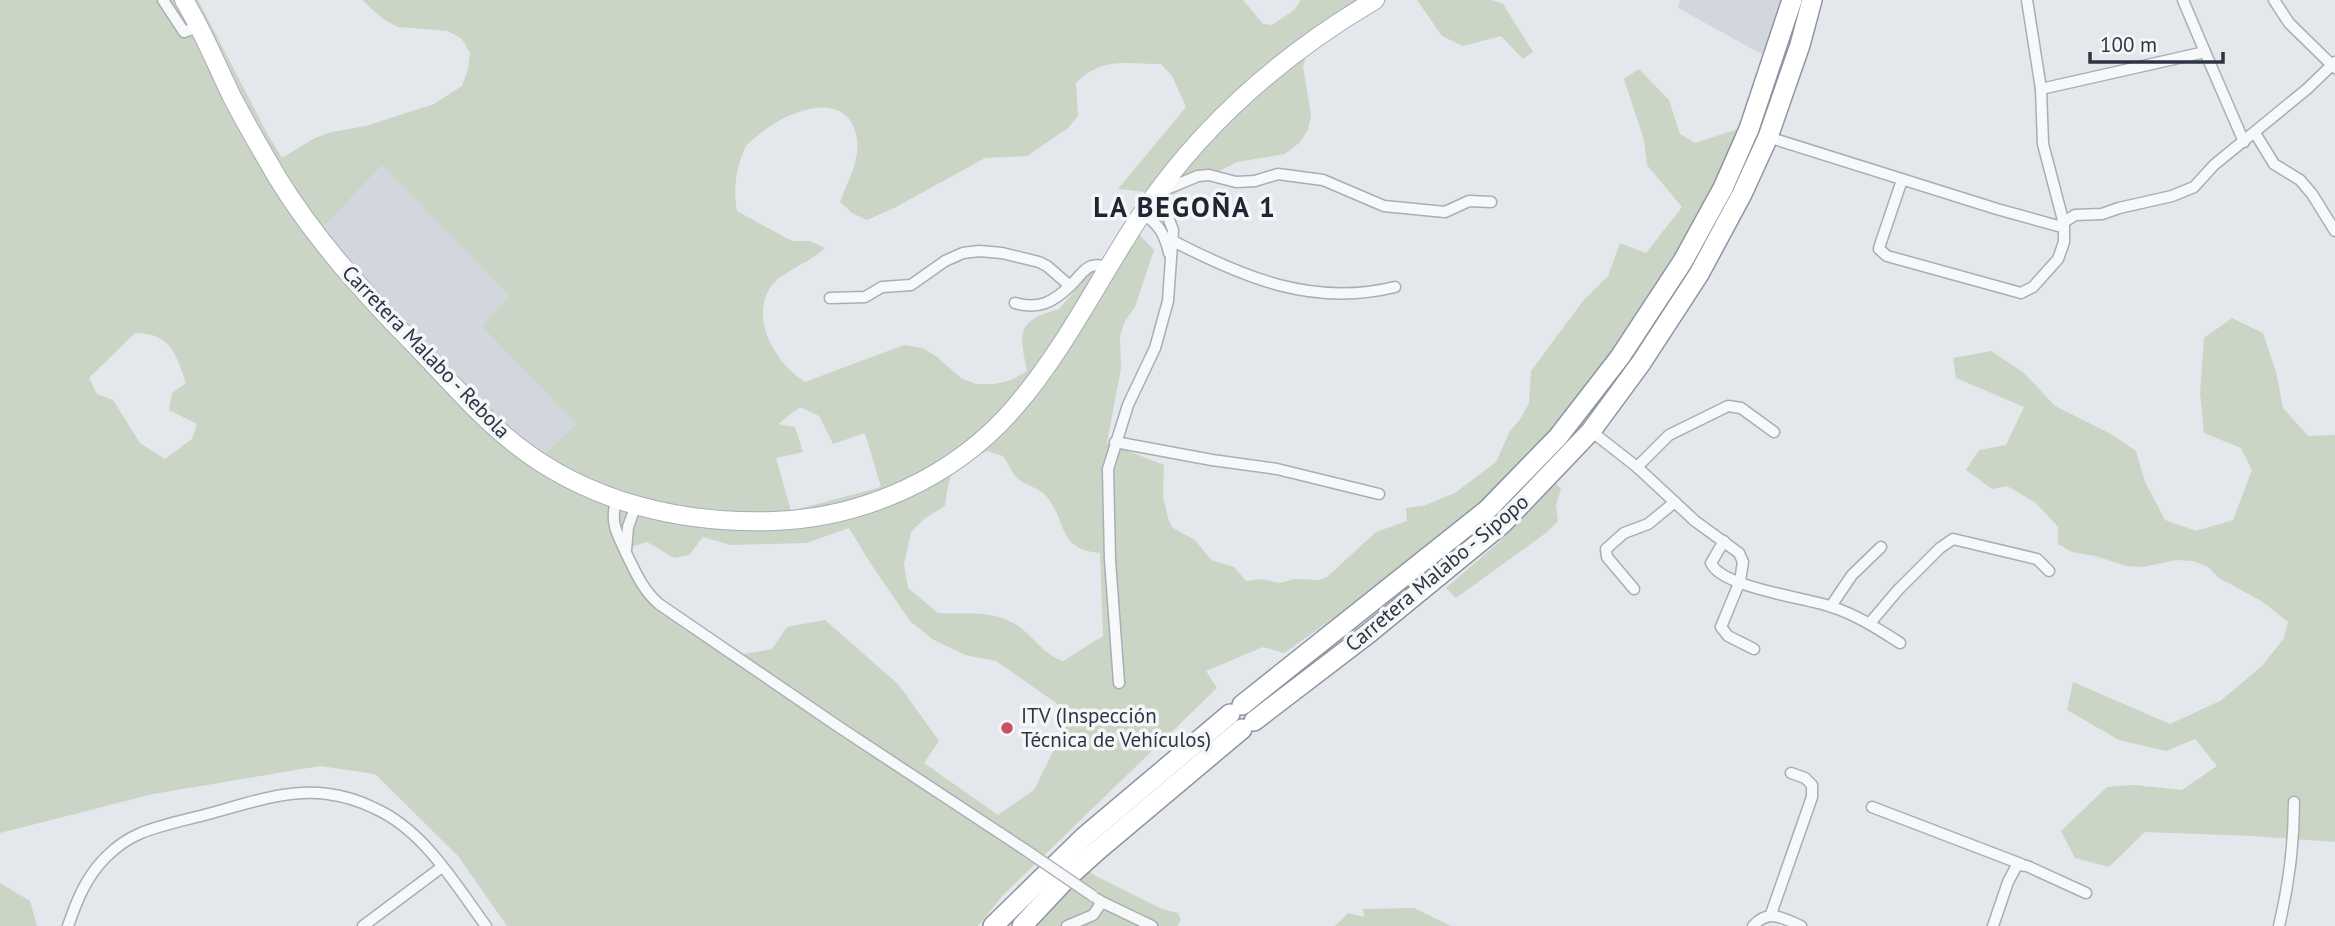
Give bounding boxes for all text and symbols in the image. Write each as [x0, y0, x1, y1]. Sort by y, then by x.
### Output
scale bar [2090, 21, 2223, 65]
text: 100 m [2100, 31, 2157, 58]
district label: LA BEGOÑA 1 [1093, 188, 1277, 225]
street label: Carretera Malabo - Rebola [337, 259, 516, 444]
street label: Carretera Malabo - Sipopo [1339, 488, 1534, 657]
place label: ITV (Inspección Técnica de Vehículos) [1021, 702, 1211, 753]
marker: ITV (Inspección Técnica de Vehículos) [999, 720, 1015, 736]

